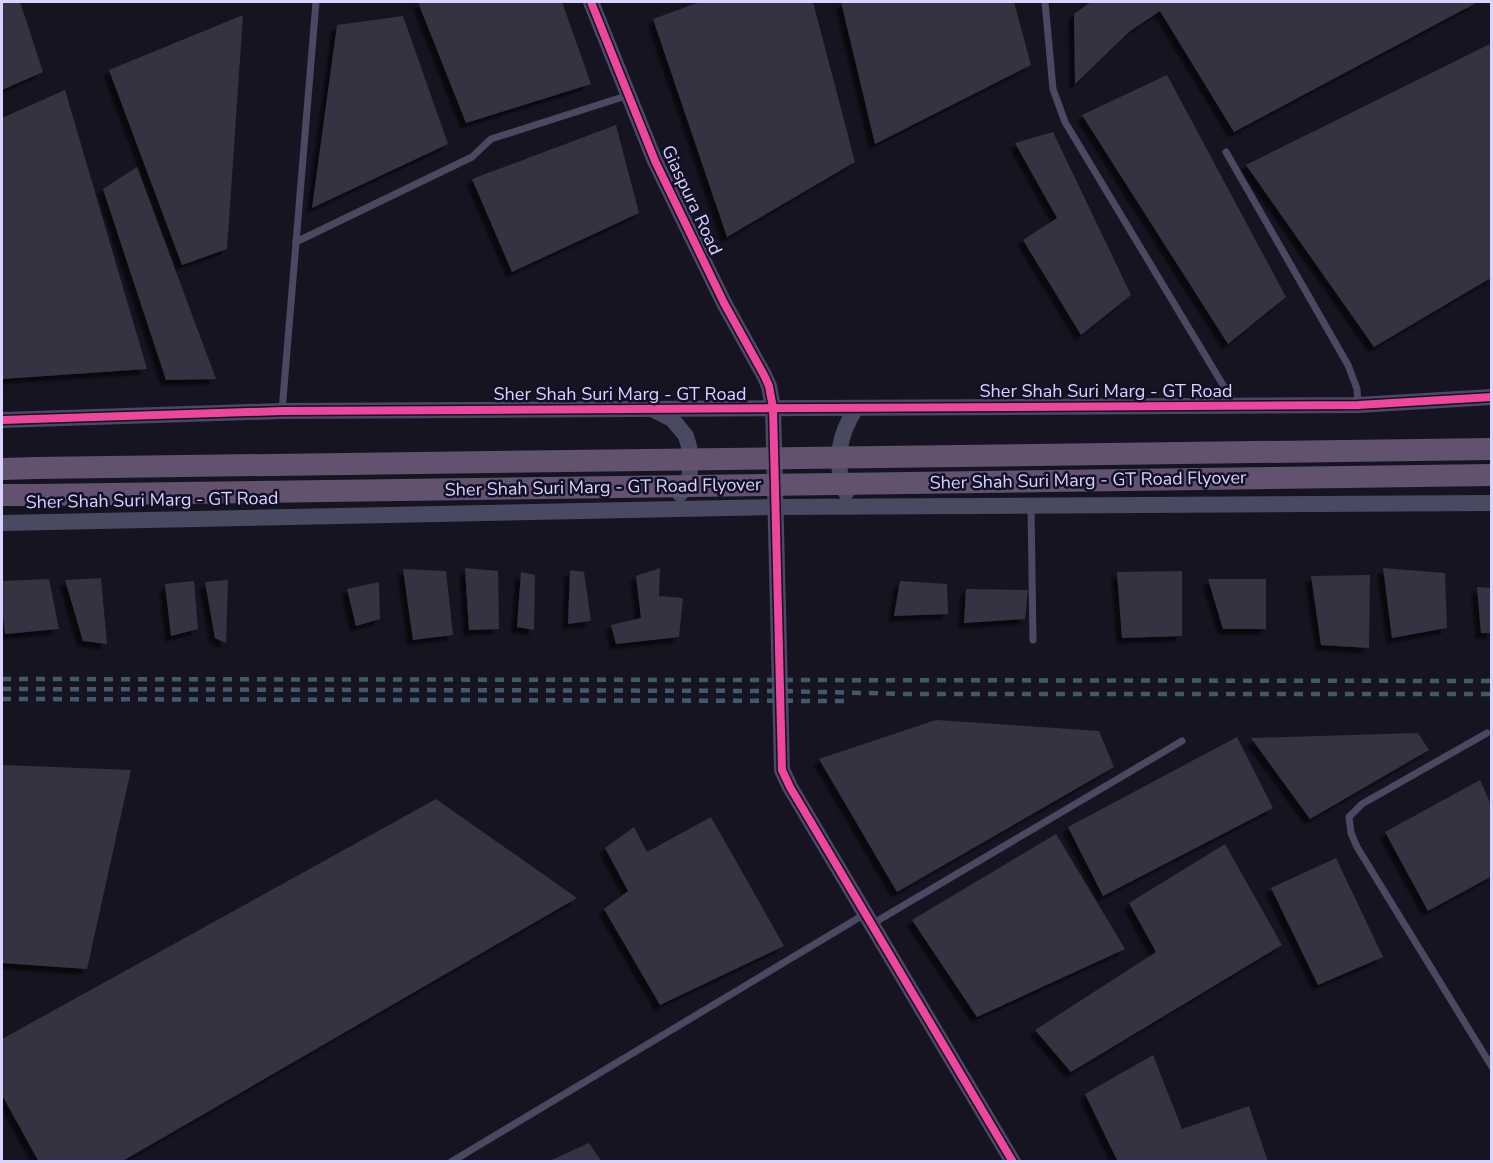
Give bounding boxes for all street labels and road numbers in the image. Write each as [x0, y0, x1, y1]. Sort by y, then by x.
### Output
street label: Giaspura Road [656, 141, 728, 259]
street label: Sher Shah Suri Marg - GT Road [980, 379, 1232, 403]
street label: Sher Shah Suri Marg - GT Road [494, 382, 746, 406]
street label: Sher Shah Suri Marg - GT Road Flyover [929, 465, 1247, 495]
street label: Sher Shah Suri Marg - GT Road Flyover [444, 472, 762, 502]
street label: Sher Shah Suri Marg - GT Road [25, 486, 279, 514]

